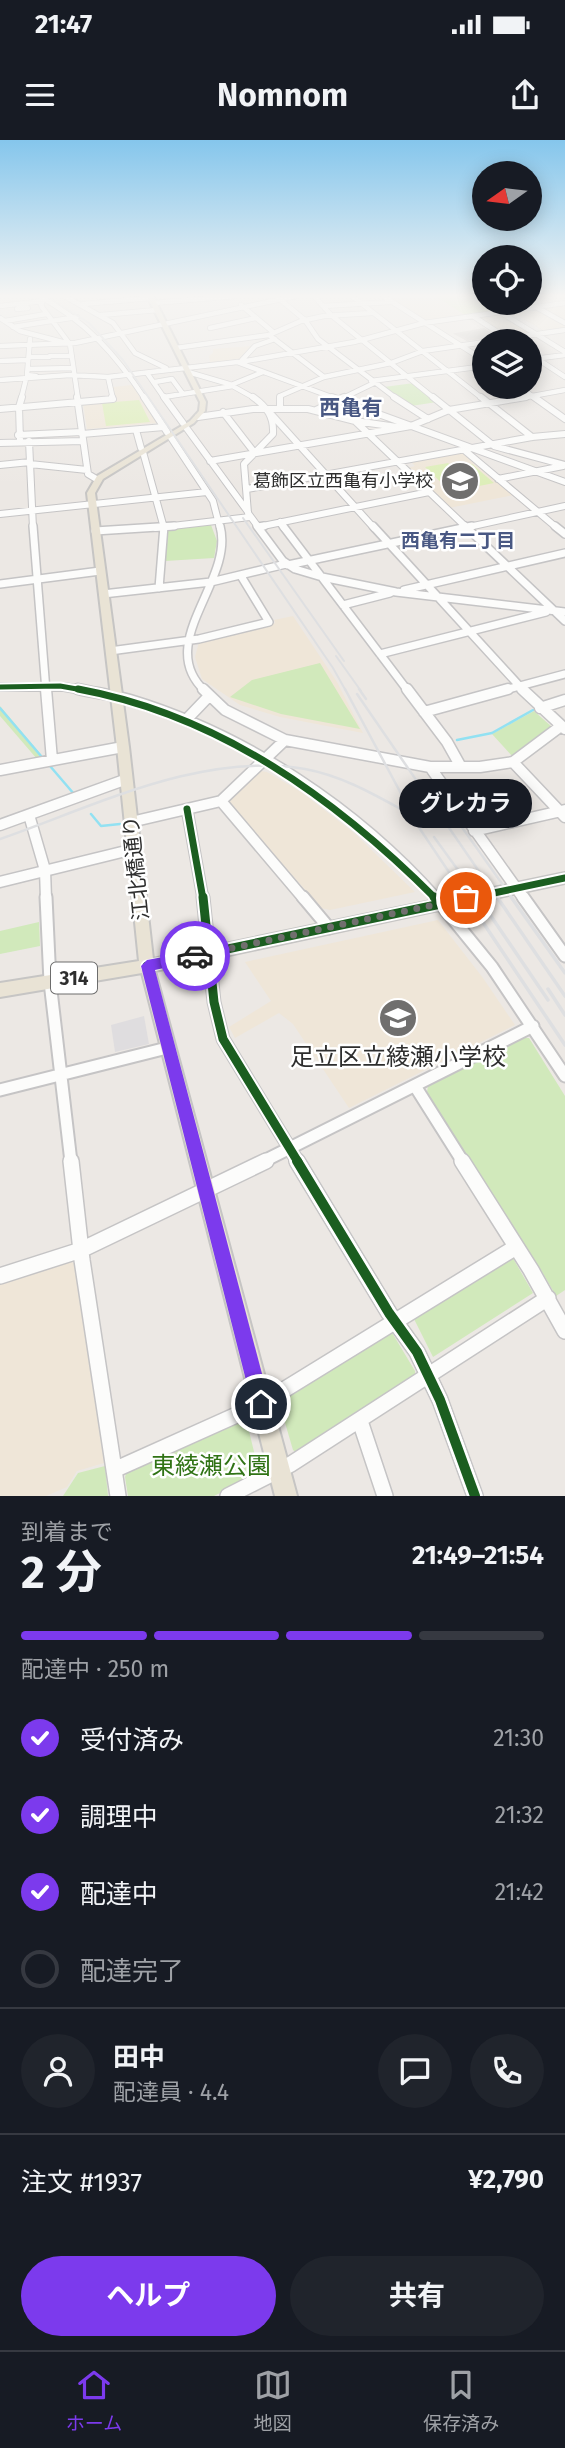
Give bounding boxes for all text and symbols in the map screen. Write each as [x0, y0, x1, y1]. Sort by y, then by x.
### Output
text: 21:47 [35, 9, 92, 40]
icon: menu [21, 76, 59, 114]
text: Nomnom [217, 76, 348, 114]
icon: share [506, 76, 544, 114]
north arrow [472, 161, 542, 231]
map controls [472, 161, 542, 399]
button: locate [472, 245, 542, 315]
button: layers [472, 329, 542, 399]
district label: 西亀有 [320, 395, 383, 421]
school or university icon: 葛飾区立西亀有小学校 [439, 460, 481, 502]
place label: 葛飾区立西亀有小学校 [253, 470, 433, 492]
district label: 西亀有二丁目 [401, 529, 515, 552]
callout: グレカラ [400, 779, 532, 828]
text: グレカラ [420, 789, 512, 817]
street label: 江北橋通り [118, 814, 154, 922]
pin [436, 868, 496, 928]
icon: bag [447, 879, 485, 917]
courier [160, 921, 230, 991]
icon: car [176, 937, 214, 975]
road number: 314 [51, 962, 97, 993]
school or university icon: 足立区立綾瀬小学校 [377, 997, 419, 1039]
place label: 足立区立綾瀬小学校 [290, 1043, 506, 1071]
pin [231, 1374, 291, 1434]
icon: home [242, 1385, 280, 1423]
park label: 東綾瀬公園 [151, 1452, 271, 1480]
text: 到着まで [21, 1518, 113, 1546]
text: 21:49–21:54 [412, 1540, 544, 1571]
text: 2 分 [21, 1545, 102, 1600]
text: 配達中 · 250 m [21, 1655, 169, 1683]
icon: check [21, 1719, 59, 1757]
text: 21:30 [493, 1724, 544, 1752]
text: 受付済み [80, 1725, 184, 1756]
icon: check [21, 1796, 59, 1834]
text: 21:32 [495, 1801, 544, 1829]
text: 調理中 [80, 1802, 158, 1833]
icon: check [21, 1873, 59, 1911]
text: 21:42 [495, 1878, 544, 1906]
text: 配達中 [80, 1879, 158, 1910]
text: 配達完了 [80, 1956, 184, 1987]
button: person [21, 2034, 95, 2108]
button: chat [378, 2034, 452, 2108]
button: phone [470, 2034, 544, 2108]
text: 田中 [113, 2042, 165, 2073]
text: 配達員 · 4.4 [113, 2078, 229, 2106]
text: ¥2,790 [468, 2164, 544, 2195]
text: 注文 #1937 [21, 2167, 142, 2198]
button: ヘルプ [21, 2256, 276, 2336]
button: 共有 [290, 2256, 544, 2336]
tab: ホーム [66, 2366, 122, 2435]
tab: 地図 [254, 2366, 292, 2435]
tab: 保存済み [423, 2366, 499, 2435]

